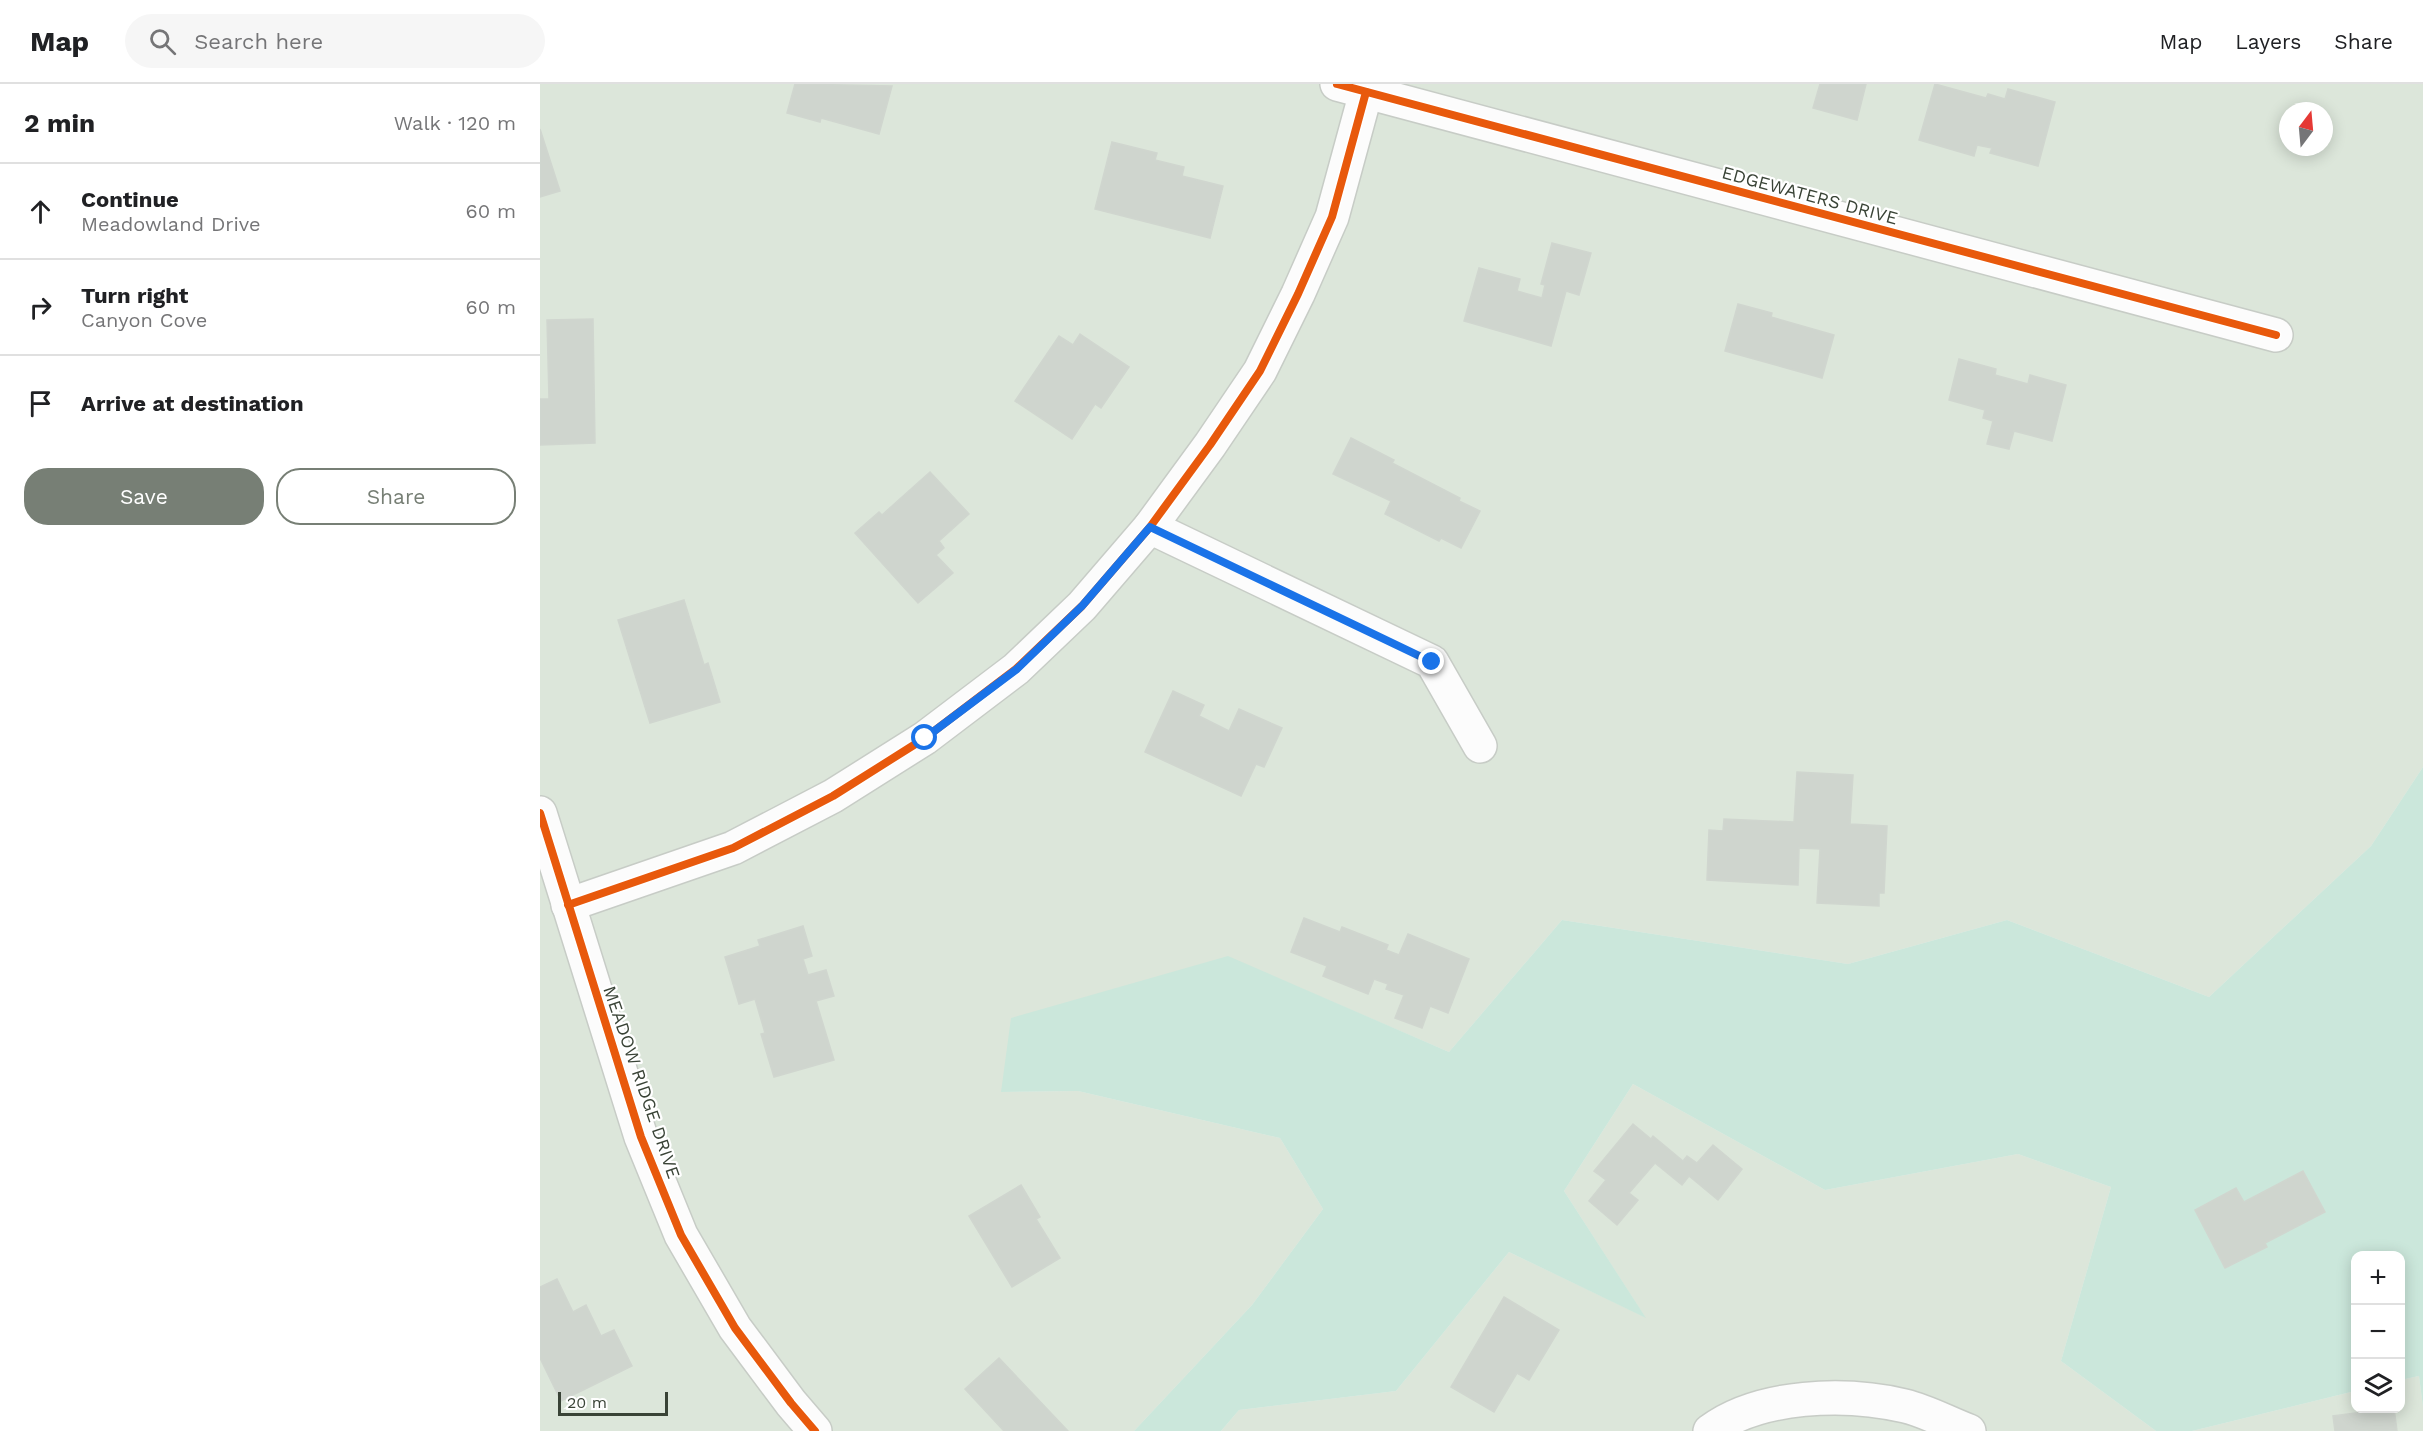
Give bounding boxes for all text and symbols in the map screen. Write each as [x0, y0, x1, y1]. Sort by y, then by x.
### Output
search box [125, 14, 545, 68]
text: Map [30, 25, 89, 58]
icon: search [146, 25, 179, 58]
text: Search here [194, 29, 323, 54]
text: Map [2159, 29, 2202, 54]
text: Layers [2235, 29, 2301, 54]
text: Share [2334, 29, 2393, 54]
north arrow [2279, 102, 2333, 156]
text: 2 min [24, 108, 95, 138]
text: Walk · 120 m [394, 111, 516, 135]
street label: EDGEWATERS DRIVE [1720, 161, 1900, 229]
text: Continue [81, 187, 179, 212]
icon: ahead [24, 195, 57, 228]
text: 60 m [466, 199, 516, 223]
text: Meadowland Drive [81, 212, 261, 236]
text: Turn right [81, 283, 188, 308]
icon: right [24, 291, 57, 324]
text: 60 m [466, 295, 516, 319]
text: Canyon Cove [81, 308, 207, 332]
icon: arrive [24, 387, 57, 420]
text: Arrive at destination [81, 391, 304, 416]
button: Save [24, 468, 264, 525]
button: Share [276, 468, 516, 525]
route end [1418, 648, 1444, 674]
route start [911, 724, 937, 750]
street label: MEADOW RIDGE DRIVE [599, 983, 685, 1181]
map controls [2351, 1251, 2405, 1413]
button: + [2351, 1251, 2405, 1305]
button: − [2351, 1305, 2405, 1359]
button: layers [2351, 1359, 2405, 1413]
scale bar [558, 1389, 668, 1416]
text: 20 m [567, 1393, 607, 1412]

